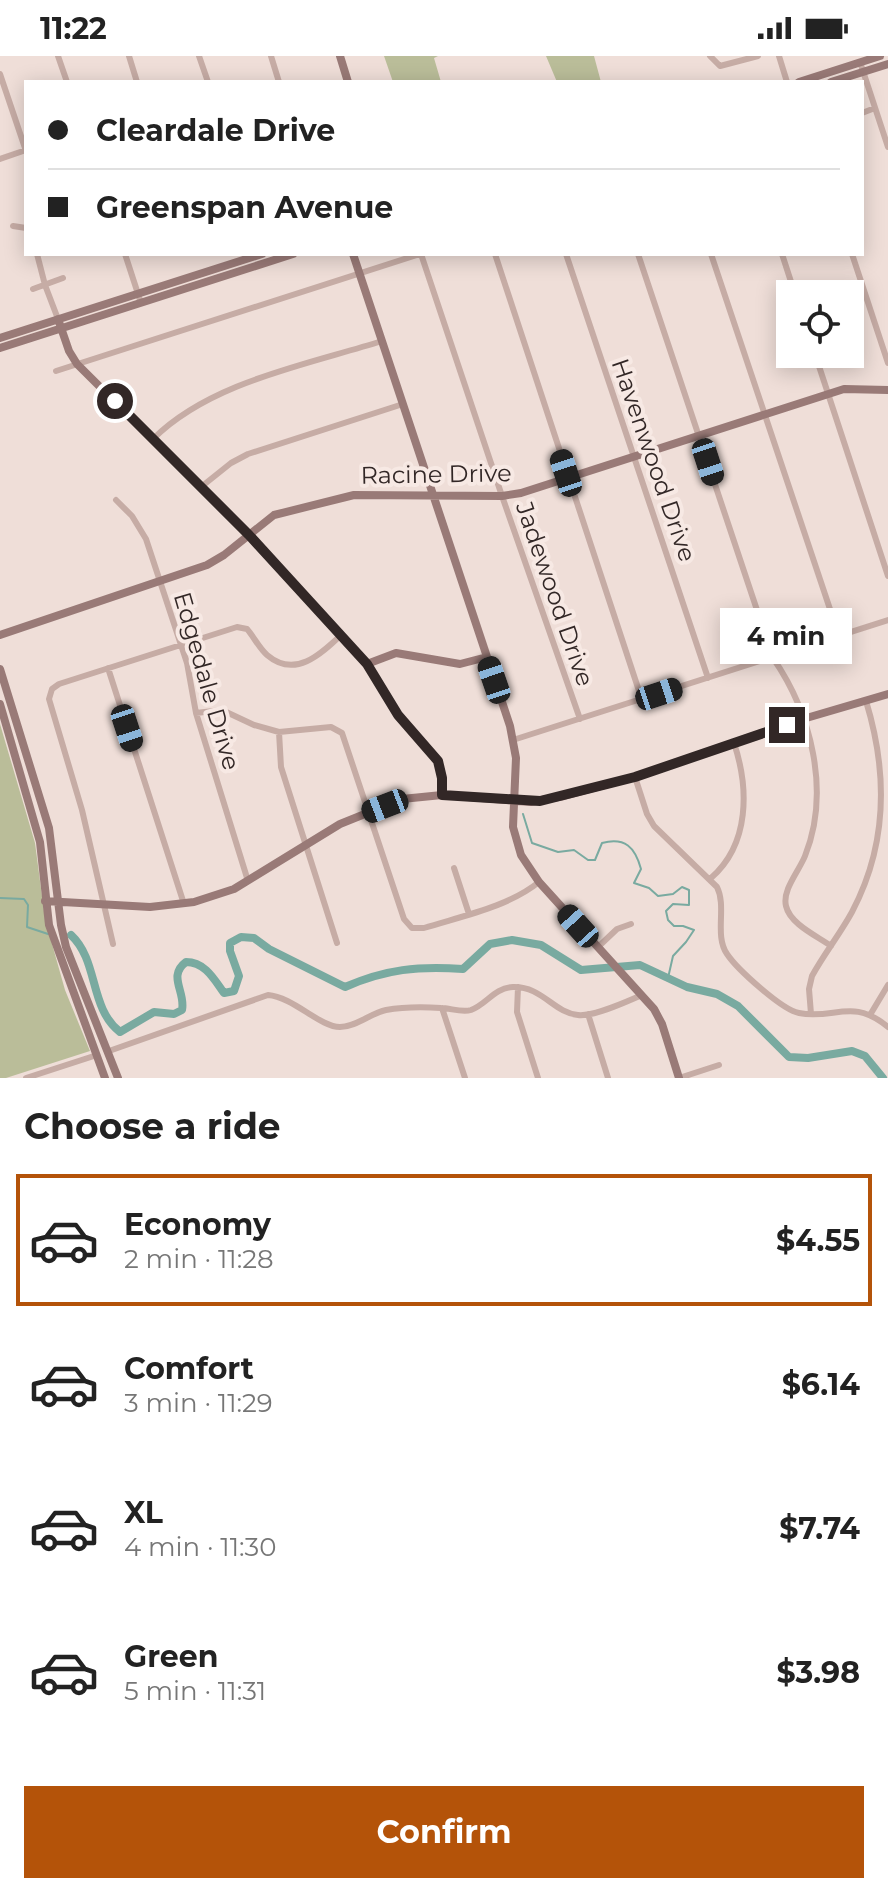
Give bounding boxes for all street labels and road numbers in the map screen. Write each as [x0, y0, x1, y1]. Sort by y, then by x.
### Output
street label: Havenwood Drive [606, 355, 702, 565]
street label: Racine Drive [360, 458, 512, 490]
street label: Jadewood Drive [510, 497, 600, 690]
street label: Edgedale Drive [168, 589, 246, 773]

